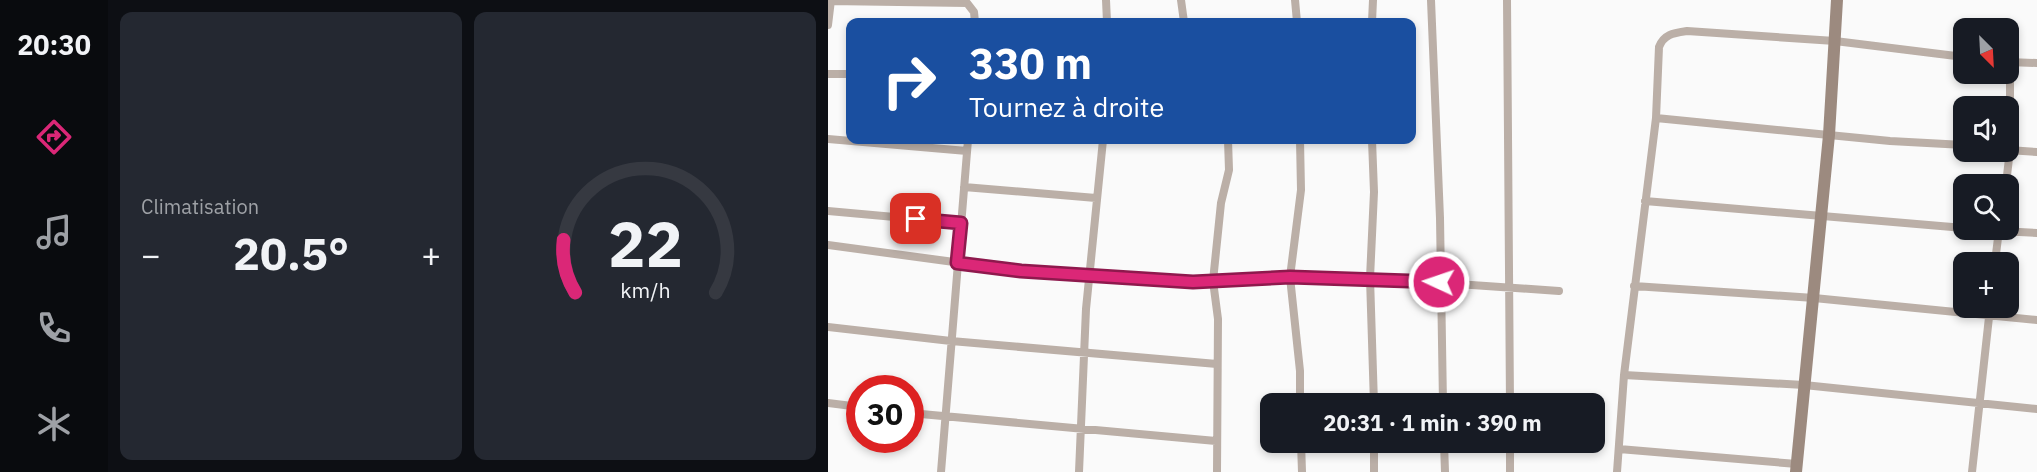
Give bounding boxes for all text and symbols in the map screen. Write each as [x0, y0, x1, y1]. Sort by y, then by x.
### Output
north arrow [1953, 18, 2019, 84]
map controls [1953, 18, 2019, 318]
text: 20:30 [17, 27, 91, 62]
text: 330 m [969, 36, 1092, 91]
icon: right [870, 42, 948, 120]
text: Tournez à droite [969, 89, 1164, 124]
button: sound [1953, 96, 2019, 162]
icon: directions [33, 116, 75, 158]
button: search [1953, 174, 2019, 240]
text: Climatisation [141, 193, 259, 220]
pin [890, 193, 941, 244]
icon: arrive [899, 202, 932, 235]
text: 22 [608, 203, 682, 284]
icon: music [33, 211, 75, 253]
text: 20.5° [233, 224, 349, 282]
text: − [141, 233, 161, 276]
text: + [421, 233, 441, 276]
position arrow [1407, 250, 1471, 314]
button: + [1953, 252, 2019, 318]
text: km/h [620, 276, 670, 304]
icon: phone [33, 307, 75, 349]
speed limit sign: 30 [846, 375, 924, 453]
icon: climate [33, 403, 75, 445]
text: 20:31 · 1 min · 390 m [1323, 408, 1542, 437]

